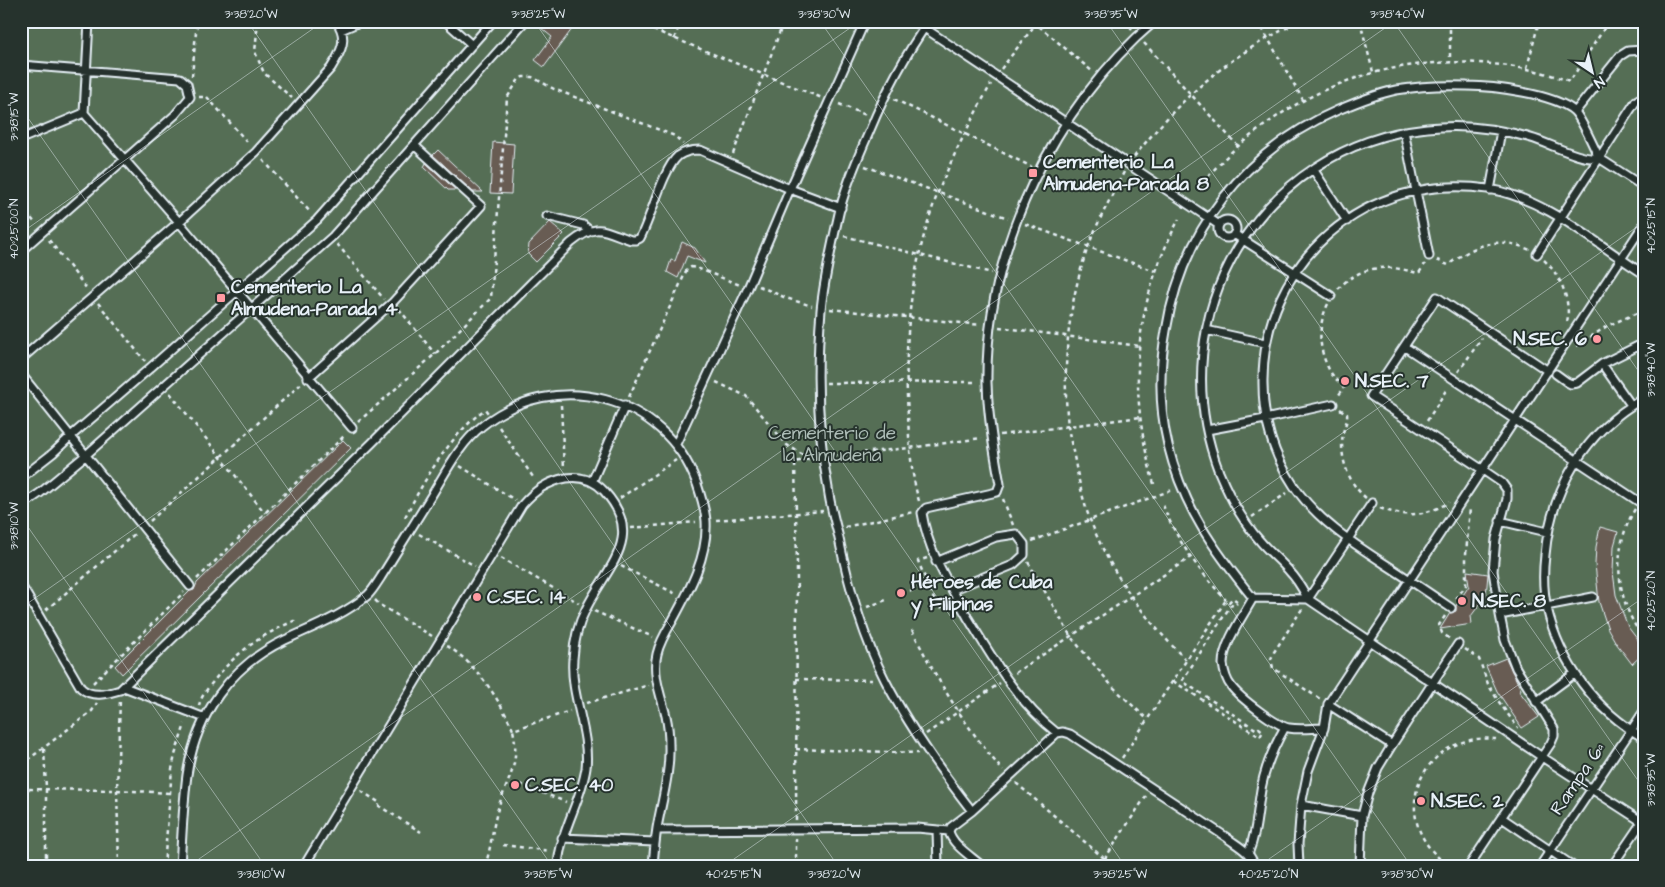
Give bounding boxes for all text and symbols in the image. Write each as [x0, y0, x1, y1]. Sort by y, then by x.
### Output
text: 3°38'20"W [224, 6, 278, 23]
text: 3°38'25"W [511, 6, 566, 23]
text: 3°38'30"W [798, 6, 851, 23]
text: 3°38'35"W [1084, 6, 1138, 23]
text: 3°38'40"W [1370, 6, 1425, 23]
north arrow [1568, 48, 1618, 98]
text: N [1589, 71, 1608, 93]
text: 3°38'15"W [6, 92, 23, 141]
place label: Cementerio La Almudena-Parada 8 [1043, 149, 1210, 198]
marker: Cementerio La Almudena-Parada 8 [1027, 167, 1039, 179]
text: 40°25'15"N [1643, 197, 1660, 254]
text: 40°25'00"N [6, 198, 23, 260]
place label: Cementerio La Almudena-Parada 4 [231, 274, 398, 323]
marker: Cementerio La Almudena-Parada 4 [215, 292, 227, 304]
place label: N.SEC. 6 [1513, 326, 1587, 353]
marker: N.SEC. 6 [1591, 333, 1603, 345]
text: 3°38'40"W [1643, 342, 1660, 397]
place label: N.SEC. 7 [1355, 368, 1429, 395]
marker: N.SEC. 7 [1339, 375, 1351, 387]
park label: Cementerio de la Almudena [768, 420, 896, 469]
text: 3°38'10"W [6, 501, 23, 550]
place label: Héroes de Cuba y Filipinas [911, 569, 1053, 619]
text: 40°25'20"N [1643, 570, 1660, 631]
place label: C.SEC. 14 [487, 584, 566, 611]
marker: Héroes de Cuba y Filipinas [895, 587, 907, 599]
place label: N.SEC. 8 [1472, 588, 1547, 615]
marker: C.SEC. 14 [471, 591, 483, 603]
marker: N.SEC. 8 [1456, 595, 1468, 607]
street label: Rampa 6ª [1544, 737, 1612, 821]
text: 3°38'35"W [1643, 753, 1660, 807]
place label: C.SEC. 40 [525, 772, 613, 799]
marker: C.SEC. 40 [509, 779, 521, 791]
place label: N.SEC. 2 [1431, 788, 1504, 815]
marker: N.SEC. 2 [1415, 795, 1427, 807]
text: 3°38'10"W [237, 866, 286, 883]
text: 3°38'15"W [524, 866, 573, 883]
text: 40°25'15"N [705, 866, 762, 883]
text: 3°38'20"W [807, 866, 861, 883]
text: 3°38'25"W [1093, 866, 1148, 883]
text: 40°25'20"N [1238, 866, 1299, 883]
text: 3°38'30"W [1381, 866, 1434, 883]

